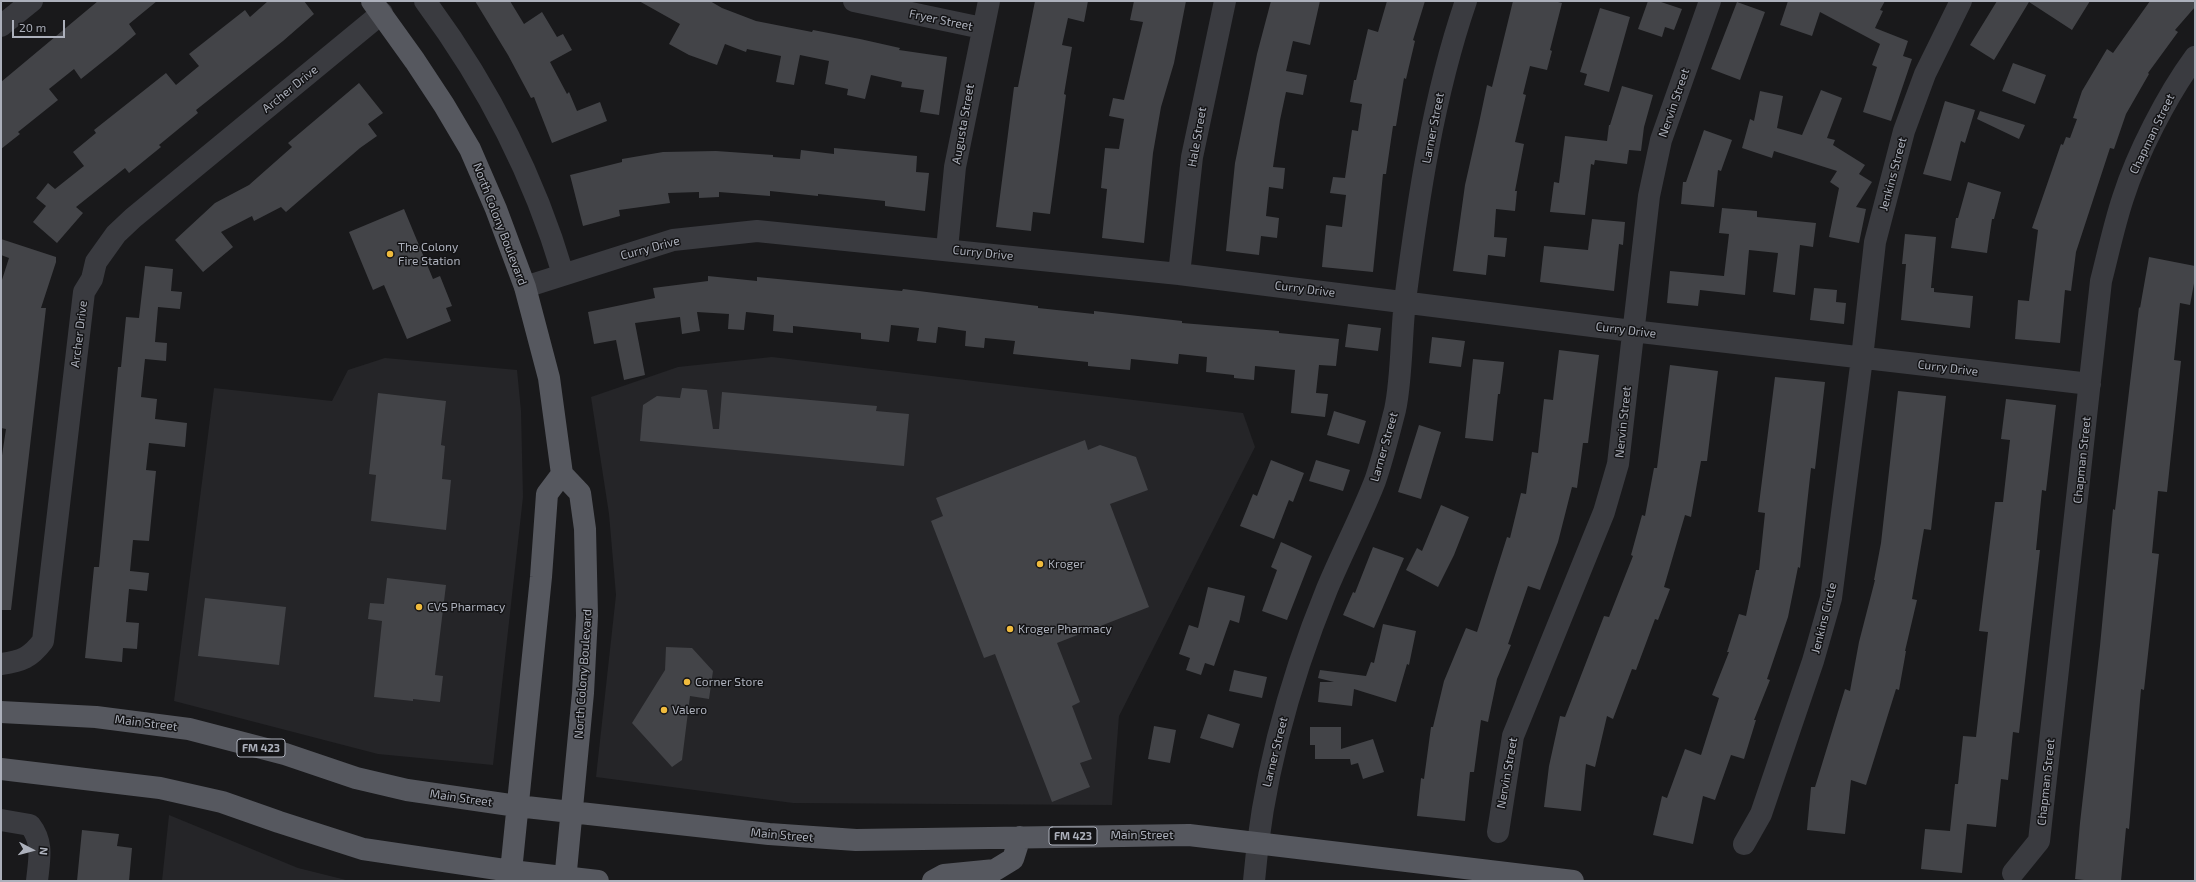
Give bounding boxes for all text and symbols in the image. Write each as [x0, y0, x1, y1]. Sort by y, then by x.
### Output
street label: Fryer Street [908, 6, 974, 34]
scale bar [14, 12, 67, 38]
text: 20 m [19, 20, 46, 34]
street label: Archer Drive [259, 62, 321, 116]
street label: Nervin Street [1655, 67, 1693, 139]
street label: Augusta Street [949, 83, 977, 165]
street label: Larner Street [1419, 91, 1447, 165]
street label: Chapman Street [2126, 92, 2178, 176]
street label: Hale Street [1185, 106, 1209, 168]
street label: Jenkins Street [1876, 136, 1910, 212]
street label: North Colony Boulevard [470, 161, 530, 287]
street label: Curry Drive [619, 233, 681, 263]
place label: The Colony Fire Station [398, 240, 460, 268]
street label: Curry Drive [952, 243, 1014, 263]
marker: The Colony Fire Station [385, 249, 395, 259]
street label: Curry Drive [1274, 278, 1336, 300]
street label: Archer Drive [68, 300, 90, 368]
street label: Curry Drive [1595, 319, 1657, 341]
street label: Curry Drive [1917, 357, 1979, 379]
street label: Nervin Street [1612, 385, 1634, 459]
street label: Larner Street [1367, 410, 1401, 484]
street label: Chapman Street [2070, 416, 2094, 504]
place label: Kroger [1048, 557, 1084, 571]
marker: Kroger [1035, 559, 1045, 569]
street label: Jenkins Circle [1808, 581, 1840, 655]
place label: CVS Pharmacy [427, 600, 505, 614]
marker: CVS Pharmacy [414, 602, 424, 612]
street label: North Colony Boulevard [571, 609, 595, 739]
place label: Kroger Pharmacy [1018, 622, 1112, 636]
marker: Kroger Pharmacy [1005, 624, 1015, 634]
place label: Corner Store [695, 675, 764, 689]
marker: Corner Store [682, 677, 692, 687]
place label: Valero [672, 703, 707, 717]
marker: Valero [659, 705, 669, 715]
street label: Main Street [114, 712, 178, 734]
street label: Larner Street [1259, 715, 1291, 789]
street label: Nervin Street [1494, 736, 1520, 810]
street label: Chapman Street [2034, 738, 2058, 826]
road number: FM 423 [237, 739, 285, 757]
street label: Main Street [429, 786, 493, 810]
street label: Main Street [750, 825, 814, 845]
road number: FM 423 [1049, 827, 1097, 845]
street label: Main Street [1110, 828, 1174, 842]
north arrow [12, 830, 52, 870]
text: N [38, 847, 51, 856]

